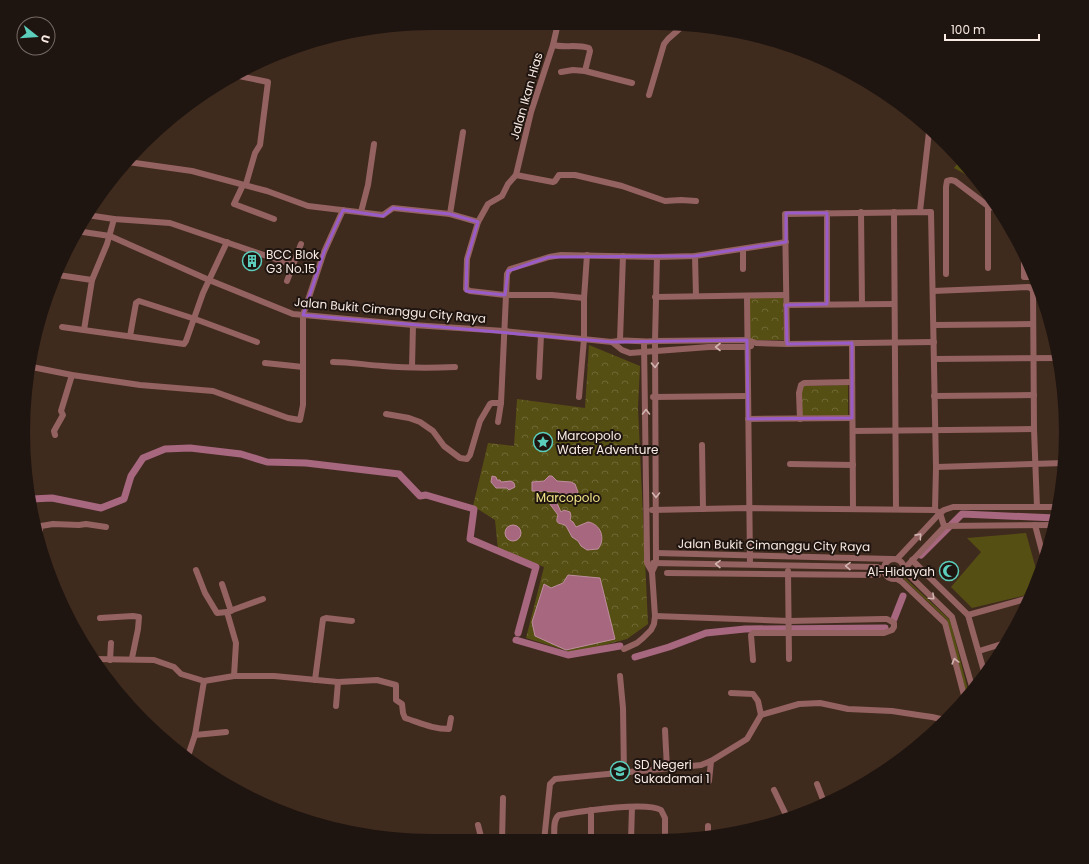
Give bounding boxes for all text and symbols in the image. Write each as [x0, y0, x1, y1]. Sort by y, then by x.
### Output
north arrow [16, 16, 56, 56]
scale bar [945, 16, 1039, 42]
text: 100 m [951, 21, 985, 38]
text: U [37, 33, 54, 45]
street label: Jalan Ikan Hias [505, 50, 547, 142]
place label: BCC Blok G3 No.15 [266, 246, 320, 277]
building icon: BCC Blok G3 No.15 [241, 250, 263, 272]
street label: Jalan Bukit Cimanggu City Raya [293, 293, 487, 327]
one-way arrow [715, 343, 721, 351]
one-way arrow [651, 362, 659, 368]
one-way arrow [641, 409, 650, 415]
place label: Marcopolo Water Adventure [557, 427, 658, 458]
place icon: Marcopolo Water Adventure [532, 431, 554, 453]
park label: Marcopolo [536, 489, 600, 506]
one-way arrow [652, 492, 660, 498]
one-way arrow [914, 533, 921, 541]
street label: Jalan Bukit Cimanggu City Raya [678, 535, 870, 555]
one-way arrow [715, 560, 721, 568]
mosque icon: Al-Hidayah [938, 560, 960, 582]
one-way arrow [845, 562, 851, 571]
place label: Al-Hidayah [867, 563, 935, 580]
one-way arrow [927, 593, 935, 600]
one-way arrow [951, 658, 960, 665]
place label: SD Negeri Sukadamai 1 [634, 756, 710, 787]
school or university icon: SD Negeri Sukadamai 1 [609, 760, 631, 782]

